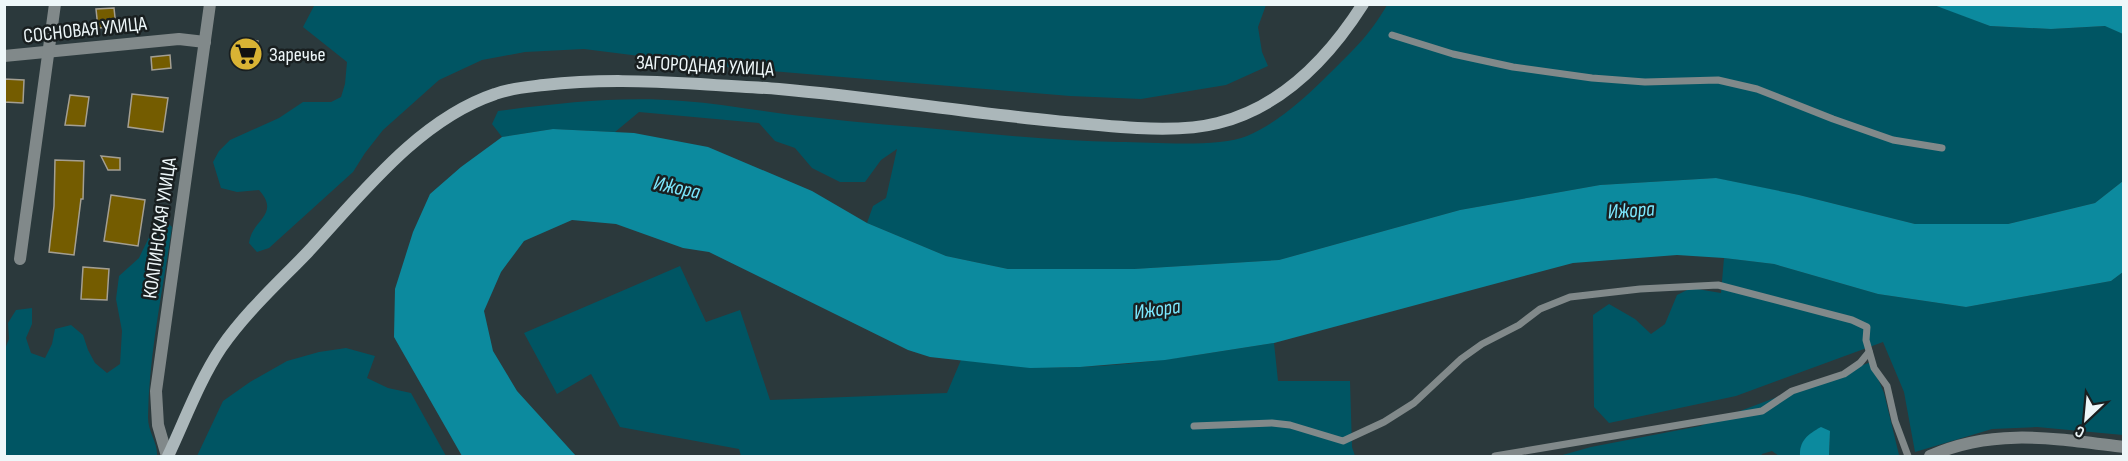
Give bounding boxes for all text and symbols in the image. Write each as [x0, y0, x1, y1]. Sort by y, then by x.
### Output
street label: СОСНОВАЯ УЛИЦА [22, 12, 148, 48]
supermarket icon: Заречье [228, 36, 264, 72]
place label: Заречье [269, 43, 326, 67]
street label: ЗАГОРОДНАЯ УЛИЦА [635, 50, 775, 82]
street label: КОЛПИНСКАЯ УЛИЦА [138, 156, 182, 300]
water label: Ижора [651, 170, 703, 205]
water label: Ижора [1607, 196, 1656, 225]
water label: Ижора [1132, 294, 1183, 325]
north arrow [2056, 389, 2116, 449]
text: С [2072, 421, 2088, 441]

